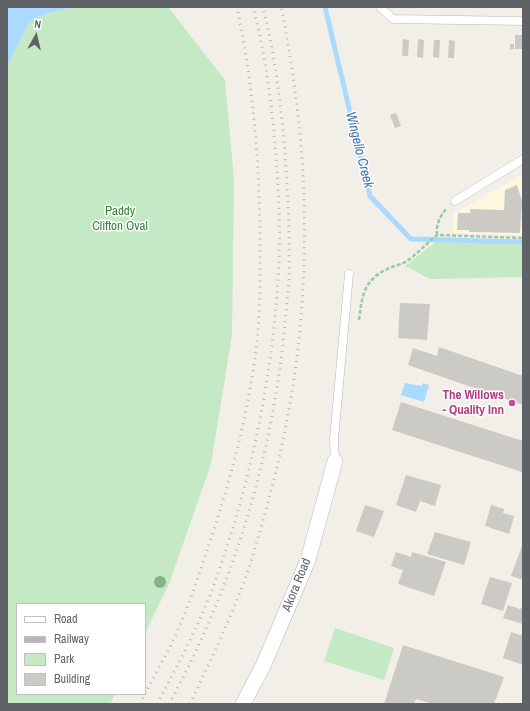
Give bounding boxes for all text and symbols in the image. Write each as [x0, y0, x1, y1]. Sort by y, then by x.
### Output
north arrow [16, 16, 56, 56]
text: N [33, 17, 42, 32]
water label: Wingello Creek [341, 110, 377, 190]
park label: Paddy Clifton Oval [92, 204, 148, 235]
place label: The Willows - Quality Inn [442, 388, 504, 419]
marker: The Willows - Quality Inn [507, 398, 517, 408]
street label: Akora Road [279, 556, 315, 614]
legend [16, 603, 146, 695]
text: Road [54, 611, 78, 627]
text: Railway [54, 631, 89, 647]
text: Park [54, 651, 74, 667]
text: Building [54, 671, 90, 687]

